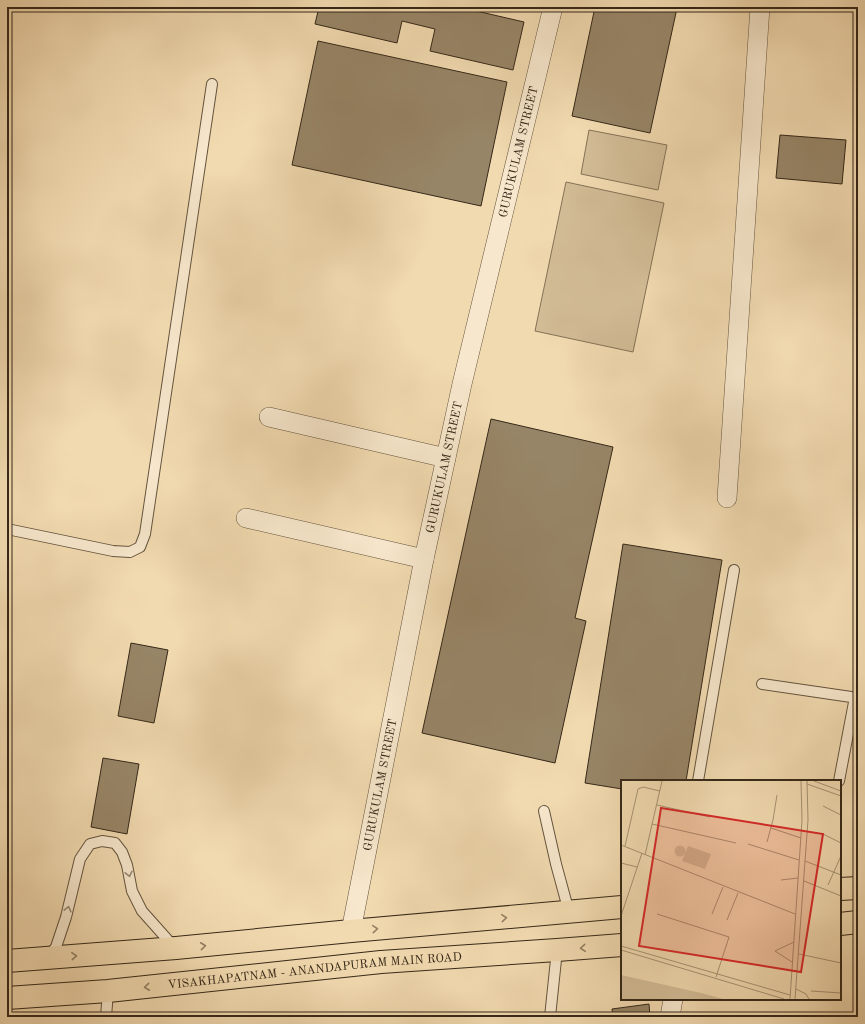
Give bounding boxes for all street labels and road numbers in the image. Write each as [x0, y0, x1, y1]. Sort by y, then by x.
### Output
street label: GURUKULAM STREET [497, 85, 541, 219]
street label: GURUKULAM STREET [425, 400, 465, 534]
street label: GURUKULAM STREET [362, 718, 400, 852]
street label: VISAKHAPATNAM - ANANDAPURAM MAIN ROAD [167, 952, 462, 992]

